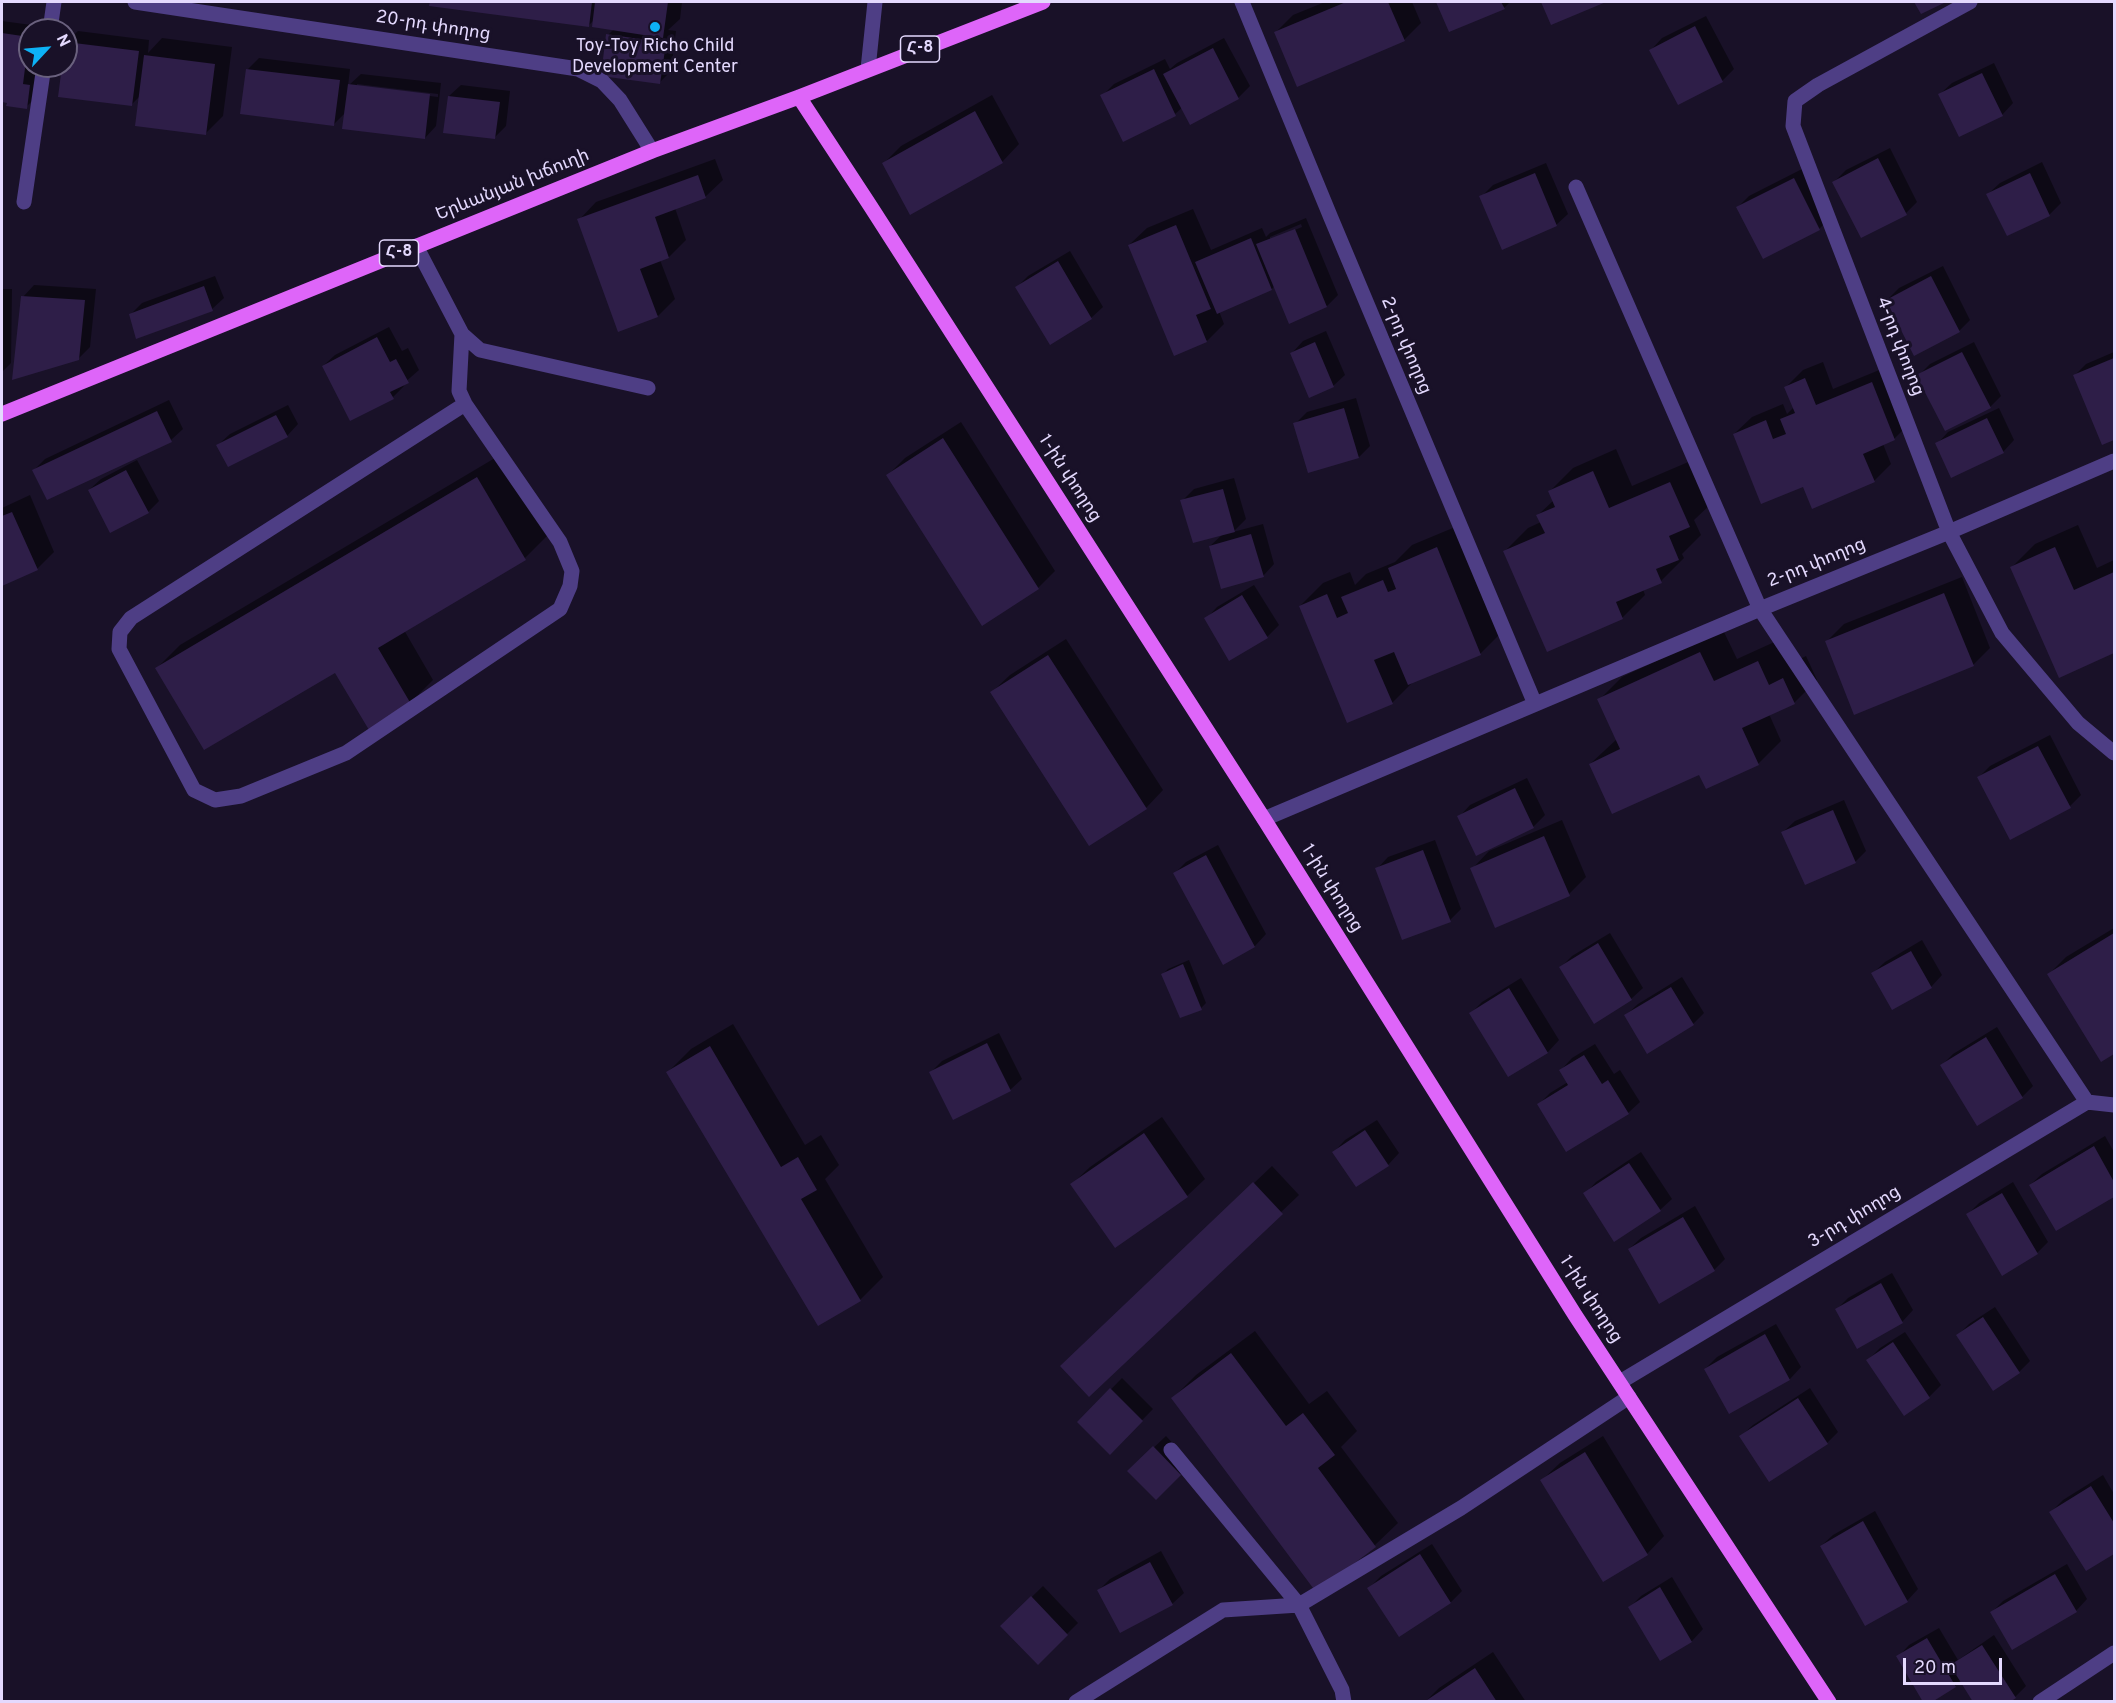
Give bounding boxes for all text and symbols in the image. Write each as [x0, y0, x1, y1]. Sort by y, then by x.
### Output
street label: 20-րդ փողոց [374, 7, 492, 47]
north arrow [18, 18, 78, 78]
marker: Toy-Toy Richo Child Development Center [648, 20, 662, 34]
text: N [51, 31, 74, 51]
place label: Toy-Toy Richo Child Development Center [572, 36, 738, 78]
road number: Հ-8 [900, 36, 940, 62]
street label: Երևանյան խճուղի [433, 145, 593, 227]
road number: Հ-8 [380, 240, 418, 266]
street label: 2-րդ փողոց [1375, 294, 1435, 398]
street label: 4-րդ փողոց [1870, 294, 1928, 400]
street label: 1-ին փողոց [1033, 431, 1105, 527]
street label: 2-րդ փողոց [1765, 534, 1869, 594]
street label: 1-ին փողոց [1295, 841, 1367, 937]
street label: 3-րդ փողոց [1805, 1182, 1905, 1254]
street label: 1-ին փողոց [1554, 1252, 1626, 1348]
scale bar [1906, 1646, 2005, 1684]
text: 20 m [1914, 1657, 1956, 1680]

